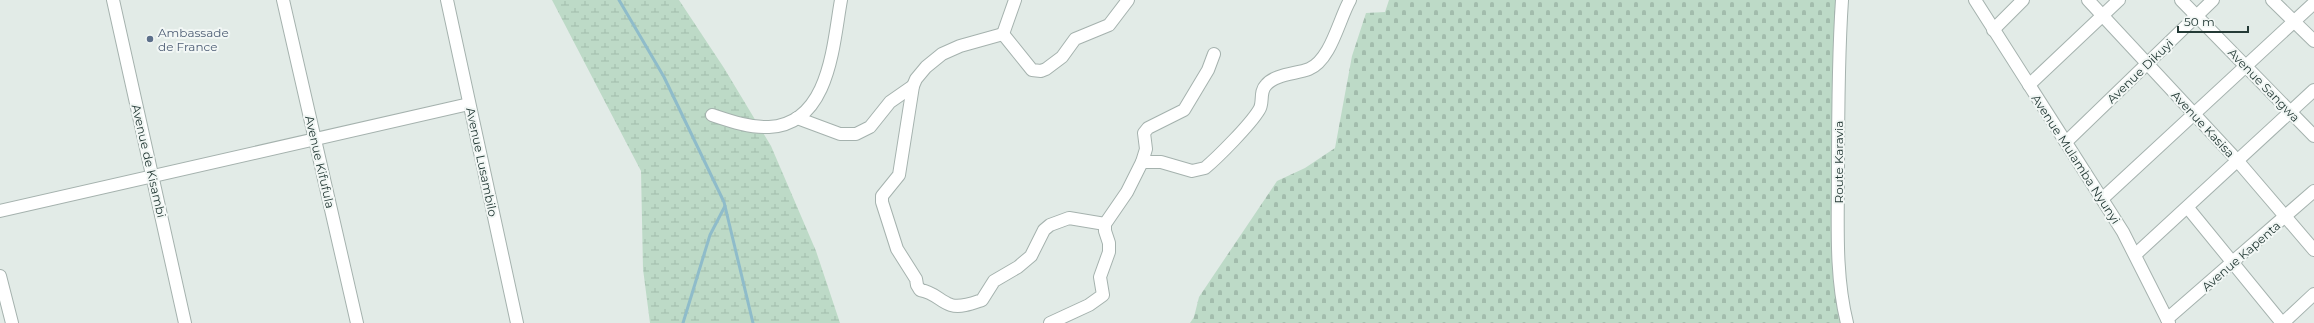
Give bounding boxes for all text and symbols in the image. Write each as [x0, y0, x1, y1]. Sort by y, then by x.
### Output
scale bar [2178, 8, 2248, 34]
text: 50 m [2184, 14, 2215, 29]
place label: Ambassade de France [158, 25, 229, 54]
marker: Ambassade de France [145, 34, 155, 44]
street label: Avenue Dikuyi [2104, 36, 2176, 106]
street label: Avenue Sangwa [2225, 45, 2303, 125]
street label: Avenue Kasisa [2168, 87, 2238, 161]
street label: Avenue Mulamba Nyunyi [2029, 91, 2123, 227]
street label: Avenue de Kisambi [129, 103, 169, 219]
street label: Avenue Lusambilo [463, 106, 501, 218]
street label: Avenue Kifufula [302, 114, 338, 210]
street label: Route Karavia [1831, 121, 1846, 203]
street label: Avenue Kapenta [2199, 218, 2283, 294]

